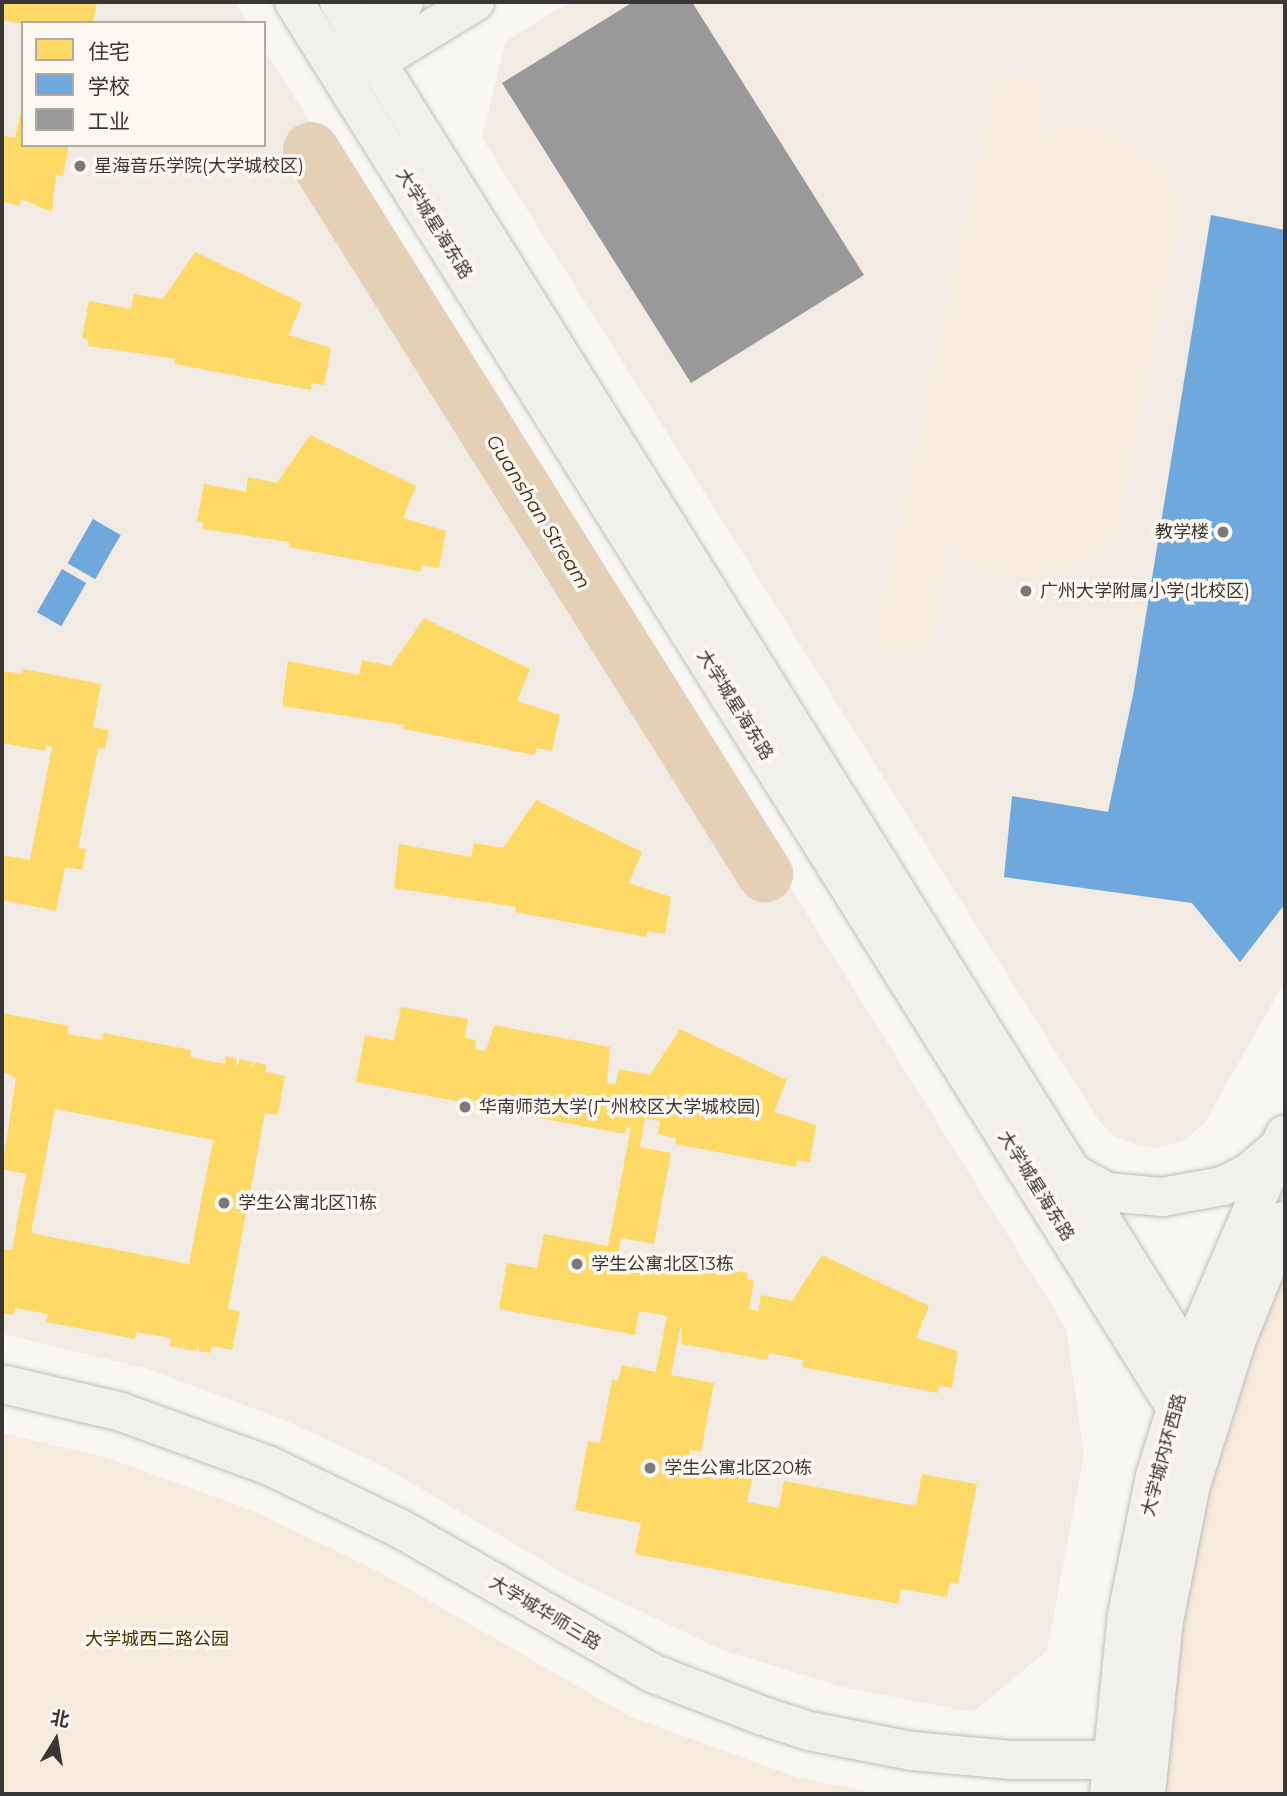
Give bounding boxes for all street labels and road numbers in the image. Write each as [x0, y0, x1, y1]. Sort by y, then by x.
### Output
street label: 大学城星海东路 [391, 165, 477, 283]
street label: 大学城星海东路 [692, 646, 778, 764]
street label: 大学城星海东路 [993, 1127, 1079, 1245]
street label: 大学城内环西路 [1137, 1391, 1191, 1519]
street label: 大学城华师三路 [485, 1571, 605, 1655]

